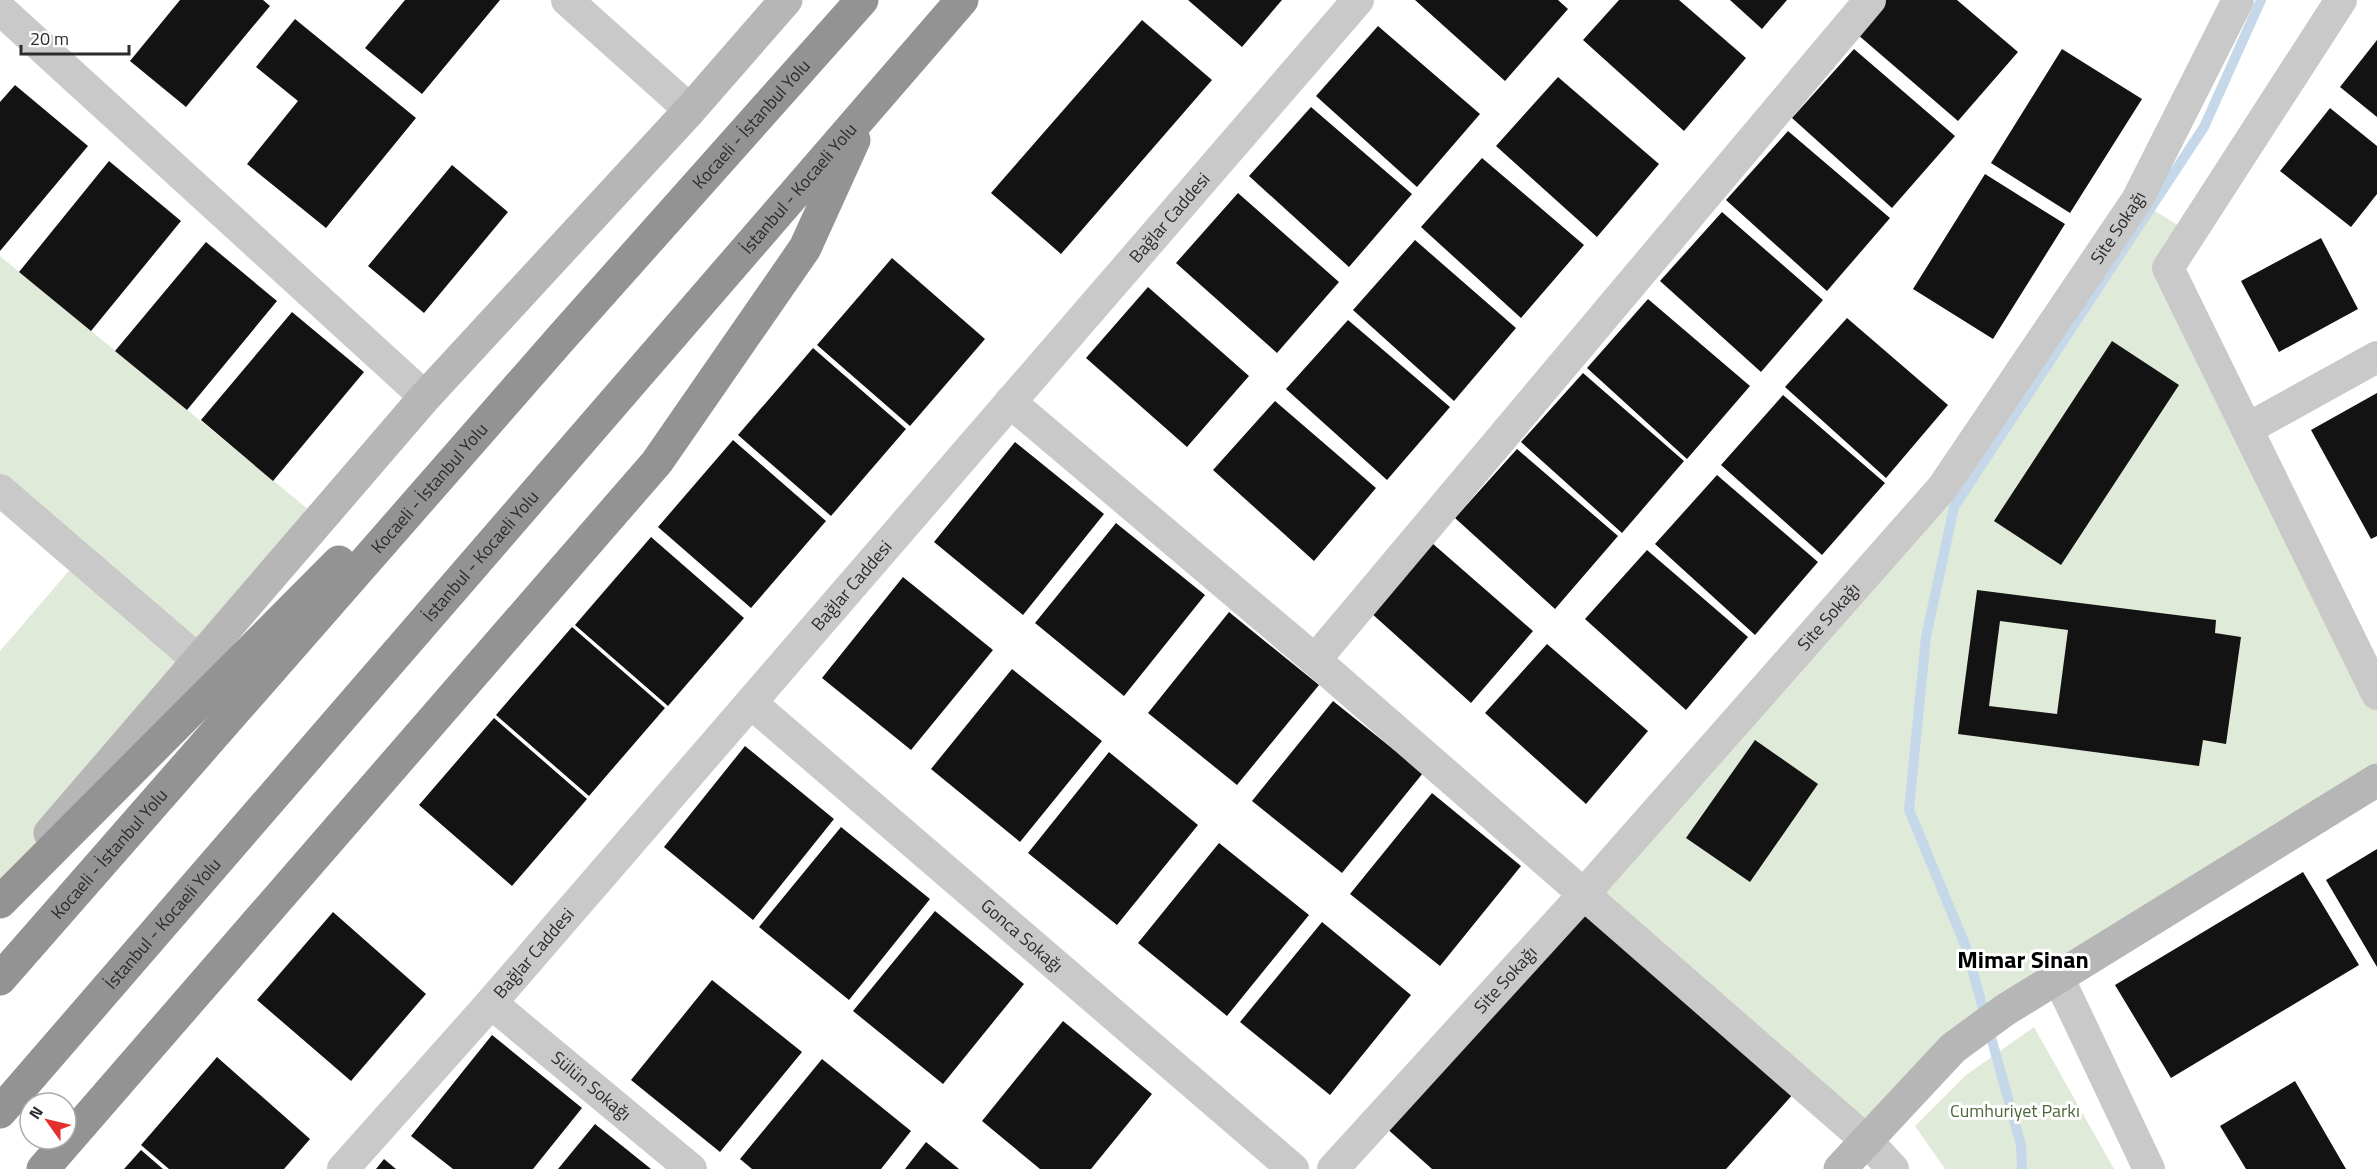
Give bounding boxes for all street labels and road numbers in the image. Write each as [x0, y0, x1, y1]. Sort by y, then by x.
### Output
street label: Kocaeli - İstanbul Yolu [686, 53, 816, 195]
street label: İstanbul - Kocaeli Yolu [734, 117, 863, 260]
street label: Bağlar Caddesi [1122, 166, 1216, 269]
street label: Site Sokağı [2083, 186, 2152, 269]
street label: Kocaeli - İstanbul Yolu [364, 417, 494, 559]
street label: İstanbul - Kocaeli Yolu [416, 484, 545, 627]
street label: Bağlar Caddesi [804, 534, 898, 637]
street label: Site Sokağı [1790, 576, 1866, 657]
street label: Kocaeli - İstanbul Yolu [44, 782, 174, 925]
street label: İstanbul - Kocaeli Yolu [98, 852, 227, 995]
street label: Gonca Sokağı [975, 892, 1069, 979]
street label: Bağlar Caddesi [487, 902, 580, 1004]
street label: Site Sokağı [1467, 940, 1543, 1019]
street label: Sülün Sokağı [545, 1044, 637, 1127]

